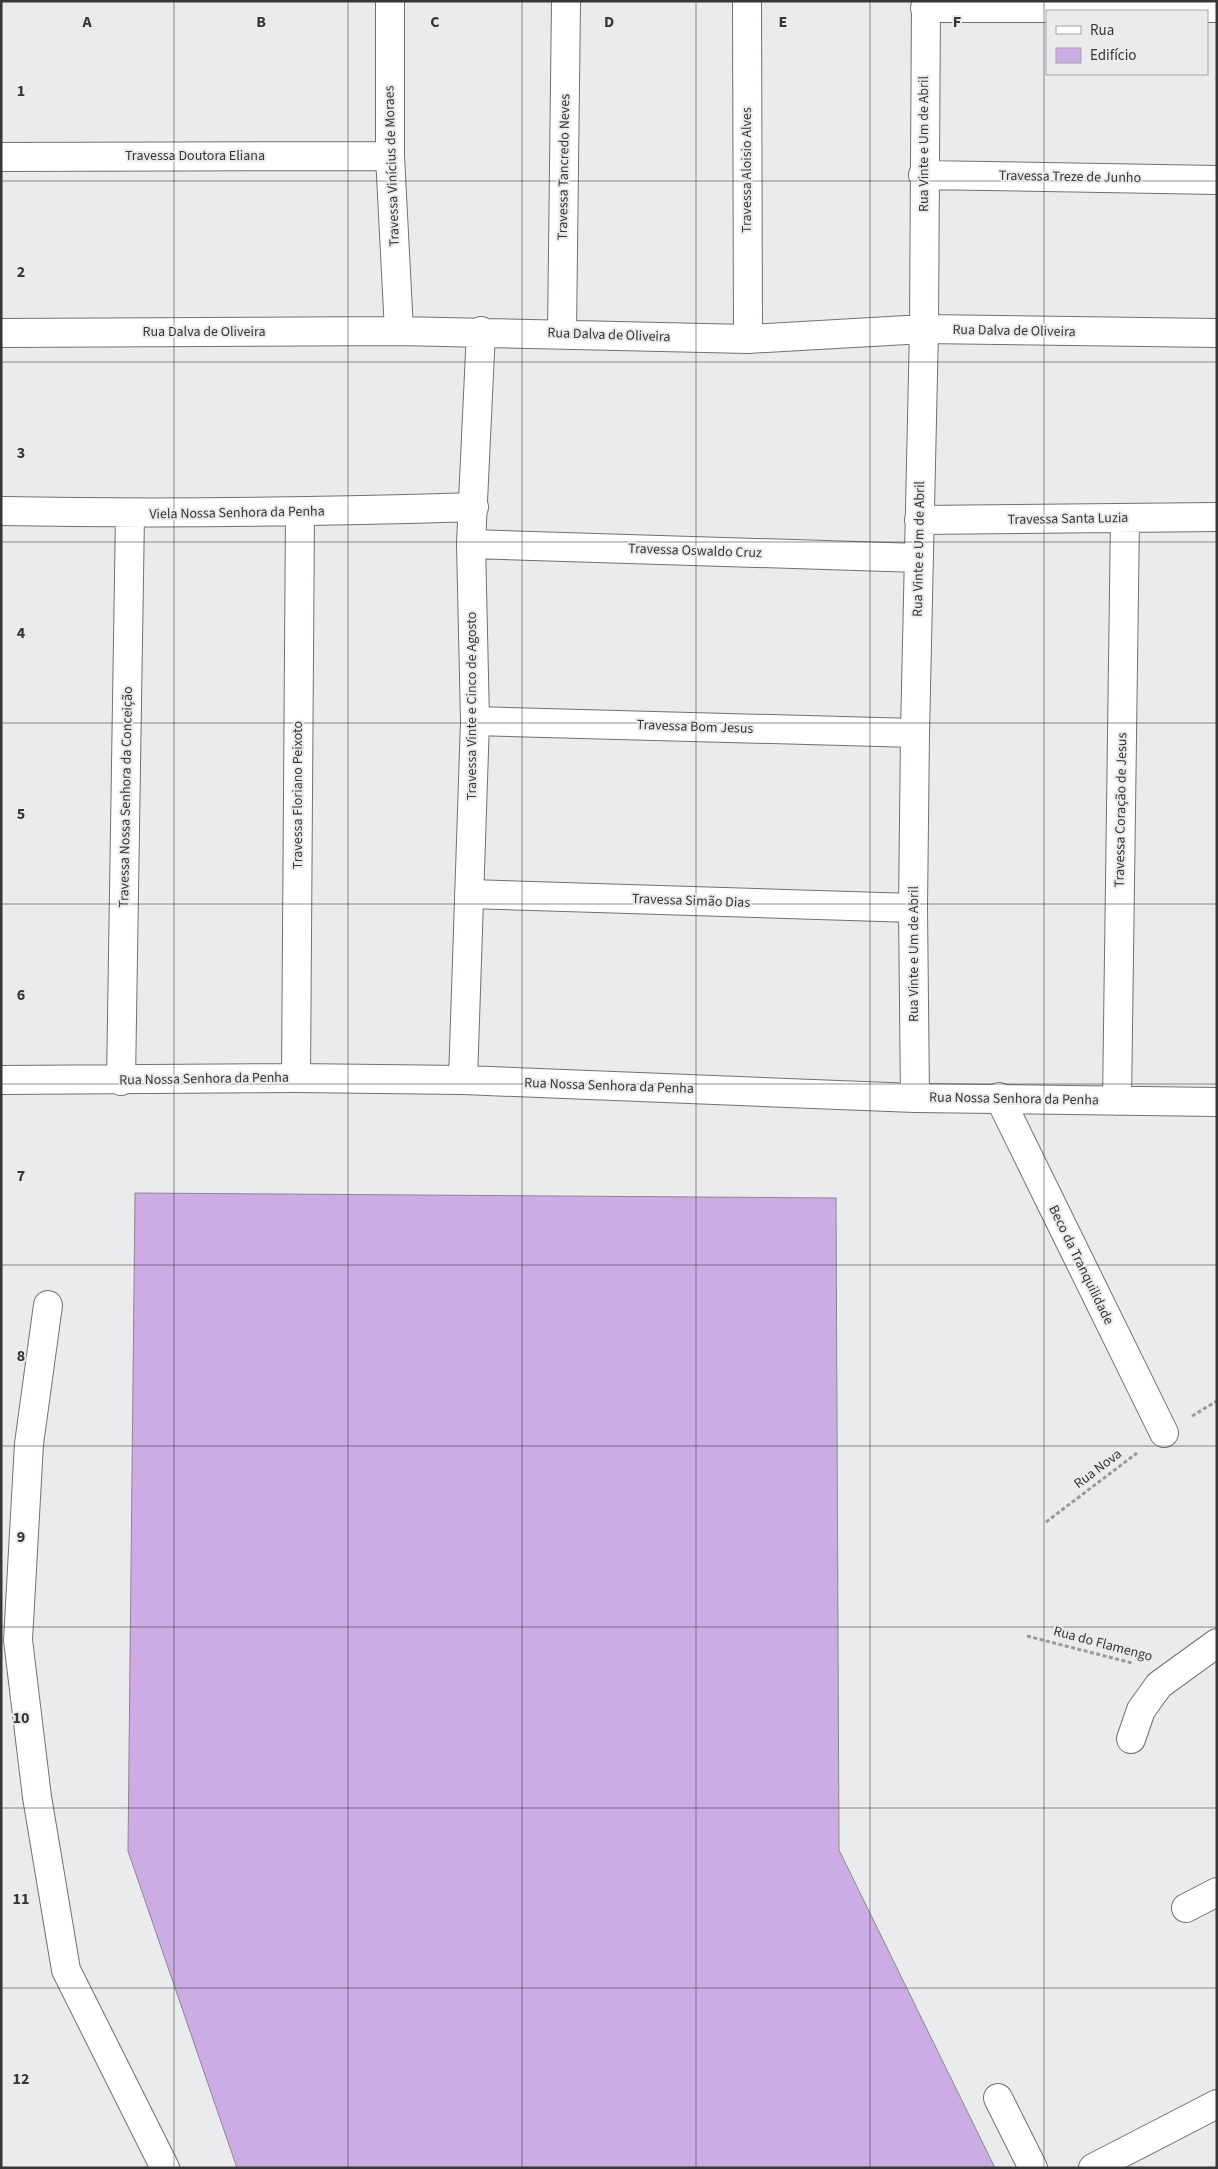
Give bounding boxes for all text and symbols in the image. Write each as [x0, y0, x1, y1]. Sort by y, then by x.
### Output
legend [1046, 10, 1208, 75]
text: A [81, 11, 92, 33]
text: B [256, 11, 266, 33]
text: C [430, 11, 440, 33]
text: D [604, 11, 614, 33]
text: E [779, 11, 787, 33]
text: F [953, 11, 961, 33]
text: Rua [1090, 20, 1114, 41]
text: Edifício [1090, 45, 1137, 66]
street label: Rua Vinte e Um de Abril [914, 76, 934, 212]
text: 1 [17, 80, 25, 102]
street label: Travessa Vinícius de Moraes [379, 85, 405, 247]
street label: Travessa Tancredo Neves [553, 94, 575, 240]
street label: Travessa Aloisio Alves [737, 107, 757, 233]
street label: Travessa Doutora Eliana [125, 146, 265, 166]
street label: Travessa Treze de Junho [999, 166, 1141, 188]
text: 2 [17, 261, 25, 283]
street label: Rua Dalva de Oliveira [952, 320, 1076, 342]
street label: Rua Dalva de Oliveira [142, 322, 266, 342]
street label: Rua Dalva de Oliveira [547, 323, 671, 347]
text: 3 [17, 442, 25, 464]
street label: Rua Vinte e Um de Abril [908, 480, 930, 617]
street label: Viela Nossa Senhora da Penha [149, 501, 325, 525]
street label: Travessa Santa Luzia [1007, 508, 1129, 530]
street label: Travessa Oswaldo Cruz [628, 539, 762, 563]
street label: Travessa Vinte e Cinco de Agosto [462, 612, 482, 800]
text: 4 [17, 622, 26, 644]
street label: Travessa Nossa Senhora da Conceição [114, 686, 138, 908]
street label: Travessa Bom Jesus [636, 715, 754, 739]
street label: Travessa Floriano Peixoto [288, 721, 308, 869]
street label: Travessa Coração de Jesus [1110, 732, 1132, 888]
text: 5 [17, 803, 25, 825]
street label: Rua Vinte e Um de Abril [904, 886, 924, 1022]
street label: Travessa Simão Dias [631, 889, 751, 913]
text: 6 [17, 984, 25, 1006]
street label: Rua Nossa Senhora da Penha [119, 1068, 289, 1090]
street label: Rua Nossa Senhora da Penha [524, 1073, 694, 1099]
street label: Rua Nossa Senhora da Penha [929, 1088, 1099, 1110]
text: 7 [17, 1165, 25, 1187]
street label: Beco da Tranquilidade [1043, 1202, 1119, 1328]
text: 8 [17, 1345, 25, 1367]
street label: Rua Nova [1070, 1444, 1126, 1494]
text: 9 [17, 1526, 25, 1548]
street label: Rua do Flamengo [1051, 1621, 1155, 1667]
text: 10 [13, 1707, 29, 1729]
text: 11 [13, 1888, 29, 1910]
text: 12 [13, 2068, 29, 2090]

